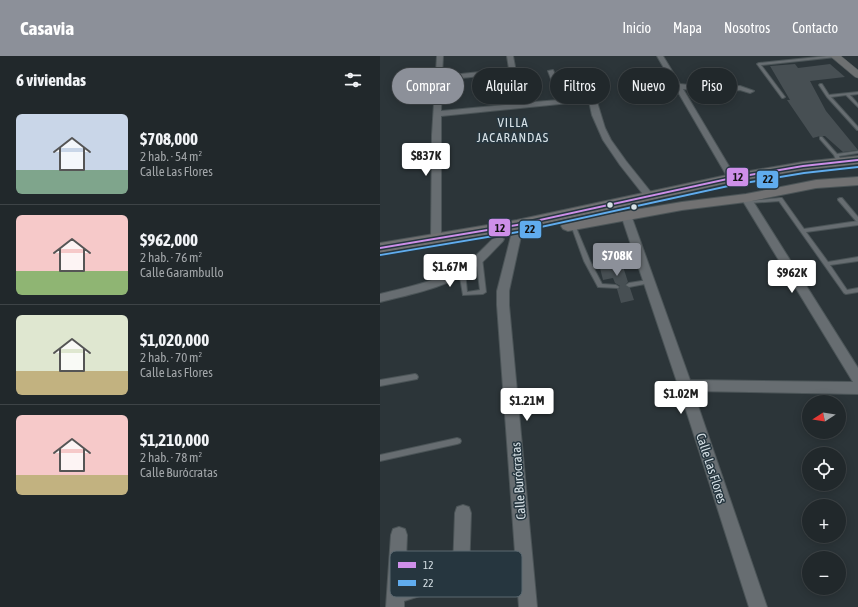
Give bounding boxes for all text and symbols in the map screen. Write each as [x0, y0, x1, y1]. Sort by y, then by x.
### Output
text: Casavia [20, 17, 74, 39]
text: Inicio [622, 20, 651, 36]
text: Mapa [673, 20, 702, 36]
text: Nosotros [724, 20, 770, 36]
text: Contacto [792, 20, 838, 36]
chip: Comprar [392, 68, 464, 104]
chip: Alquilar [472, 68, 542, 104]
chip: Filtros [550, 68, 610, 104]
chip: Nuevo [618, 68, 679, 104]
chip: Piso [687, 68, 737, 104]
icon: filters [342, 69, 364, 91]
text: 6 viviendas [16, 70, 86, 90]
district label: VILLA JACARANDAS [477, 115, 549, 145]
text: $708,000 [140, 129, 198, 149]
icon: home [48, 130, 96, 178]
pin: $837K [398, 143, 454, 177]
text: $837K [411, 148, 441, 163]
text: 2 hab. · 54 m² [140, 149, 202, 164]
text: Calle Las Flores [140, 164, 213, 179]
line badge: 12 [726, 167, 749, 187]
line badge: 22 [756, 170, 779, 189]
text: 12 [733, 171, 743, 183]
text: 22 [763, 173, 773, 185]
unlabelled marker [605, 200, 615, 210]
unlabelled marker [629, 202, 639, 212]
line badge: 12 [488, 218, 511, 237]
line badge: 22 [519, 220, 542, 239]
text: 12 [495, 222, 505, 234]
text: 22 [525, 223, 535, 235]
text: $962,000 [140, 230, 198, 250]
icon: home [48, 231, 96, 279]
pin: $708K [589, 243, 645, 277]
text: $708K [602, 248, 632, 263]
text: 2 hab. · 76 m² [140, 250, 202, 265]
pin: $1.67M [417, 254, 483, 288]
text: $1.67M [433, 259, 467, 274]
pin: $962K [764, 260, 820, 294]
text: Calle Garambullo [140, 265, 224, 280]
text: $962K [777, 265, 807, 280]
text: $1,020,000 [140, 330, 209, 350]
icon: home [48, 331, 96, 379]
text: 2 hab. · 70 m² [140, 350, 202, 365]
text: Calle Las Flores [140, 365, 213, 380]
pin: $1.02M [648, 381, 714, 415]
text: $1.02M [664, 386, 698, 401]
pin: $1.21M [494, 388, 560, 422]
text: $1.21M [510, 393, 544, 408]
north arrow [802, 395, 846, 439]
map controls [802, 395, 846, 595]
text: $1,210,000 [140, 430, 209, 450]
icon: home [48, 431, 96, 479]
street label: Calle Las Flores [693, 431, 730, 505]
street label: Calle Burócratas [508, 441, 529, 520]
button: locate [802, 447, 846, 491]
text: 2 hab. · 78 m² [140, 450, 202, 465]
text: Calle Burócratas [140, 465, 218, 480]
button: + [802, 499, 846, 543]
legend [390, 551, 522, 597]
button: − [802, 551, 846, 595]
text: 12 [423, 559, 433, 571]
text: 22 [423, 577, 433, 589]

